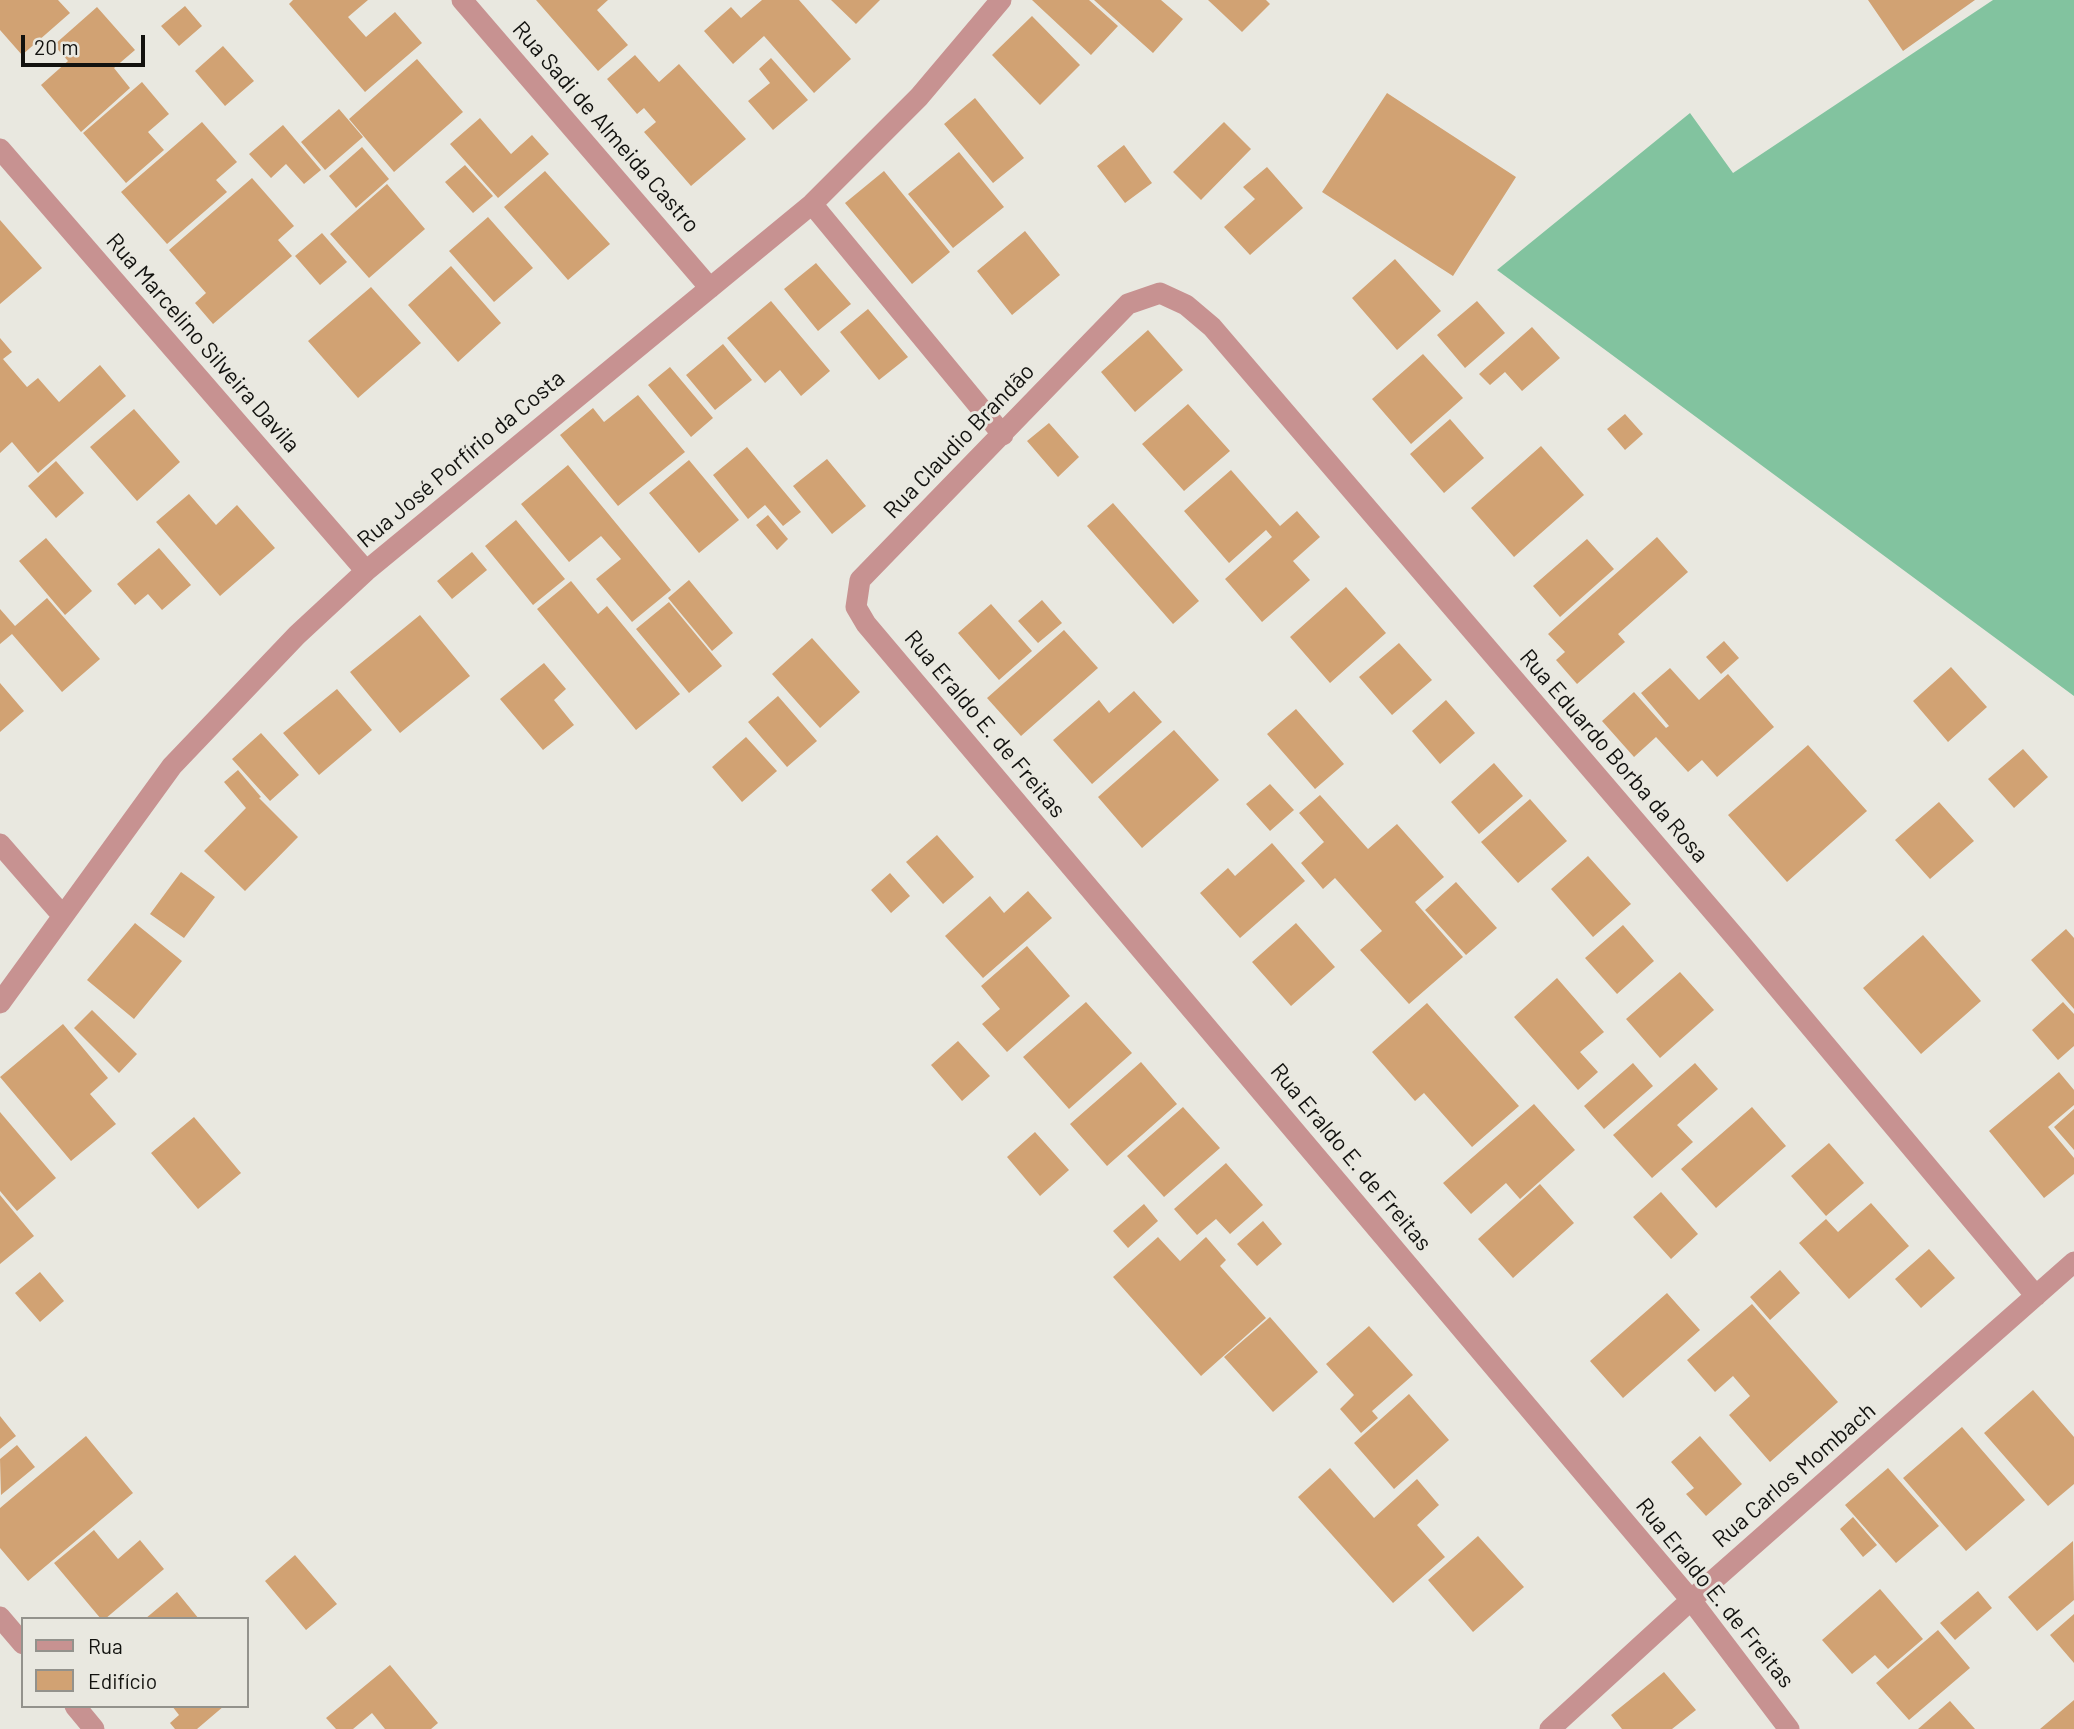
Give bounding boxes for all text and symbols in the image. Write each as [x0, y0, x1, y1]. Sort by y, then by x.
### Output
street label: Rua Sadi de Almeida Castro [507, 16, 705, 238]
scale bar [24, 21, 149, 65]
text: 20 m [34, 34, 79, 59]
street label: Rua Marcelino Silveira Davila [100, 228, 306, 458]
street label: Rua Claudio Brandão [878, 358, 1040, 524]
street label: Rua José Porfírio da Costa [352, 364, 570, 554]
street label: Rua Eraldo E. de Freitas [898, 625, 1072, 823]
street label: Rua Eduardo Borba da Rosa [1514, 644, 1714, 868]
street label: Rua Eraldo E. de Freitas [1264, 1058, 1438, 1256]
street label: Rua Carlos Mombach [1707, 1397, 1881, 1553]
street label: Rua Eraldo E. de Freitas [1630, 1492, 1800, 1694]
legend [21, 1617, 248, 1708]
text: Rua [88, 1633, 123, 1658]
text: Edifício [88, 1668, 157, 1693]

